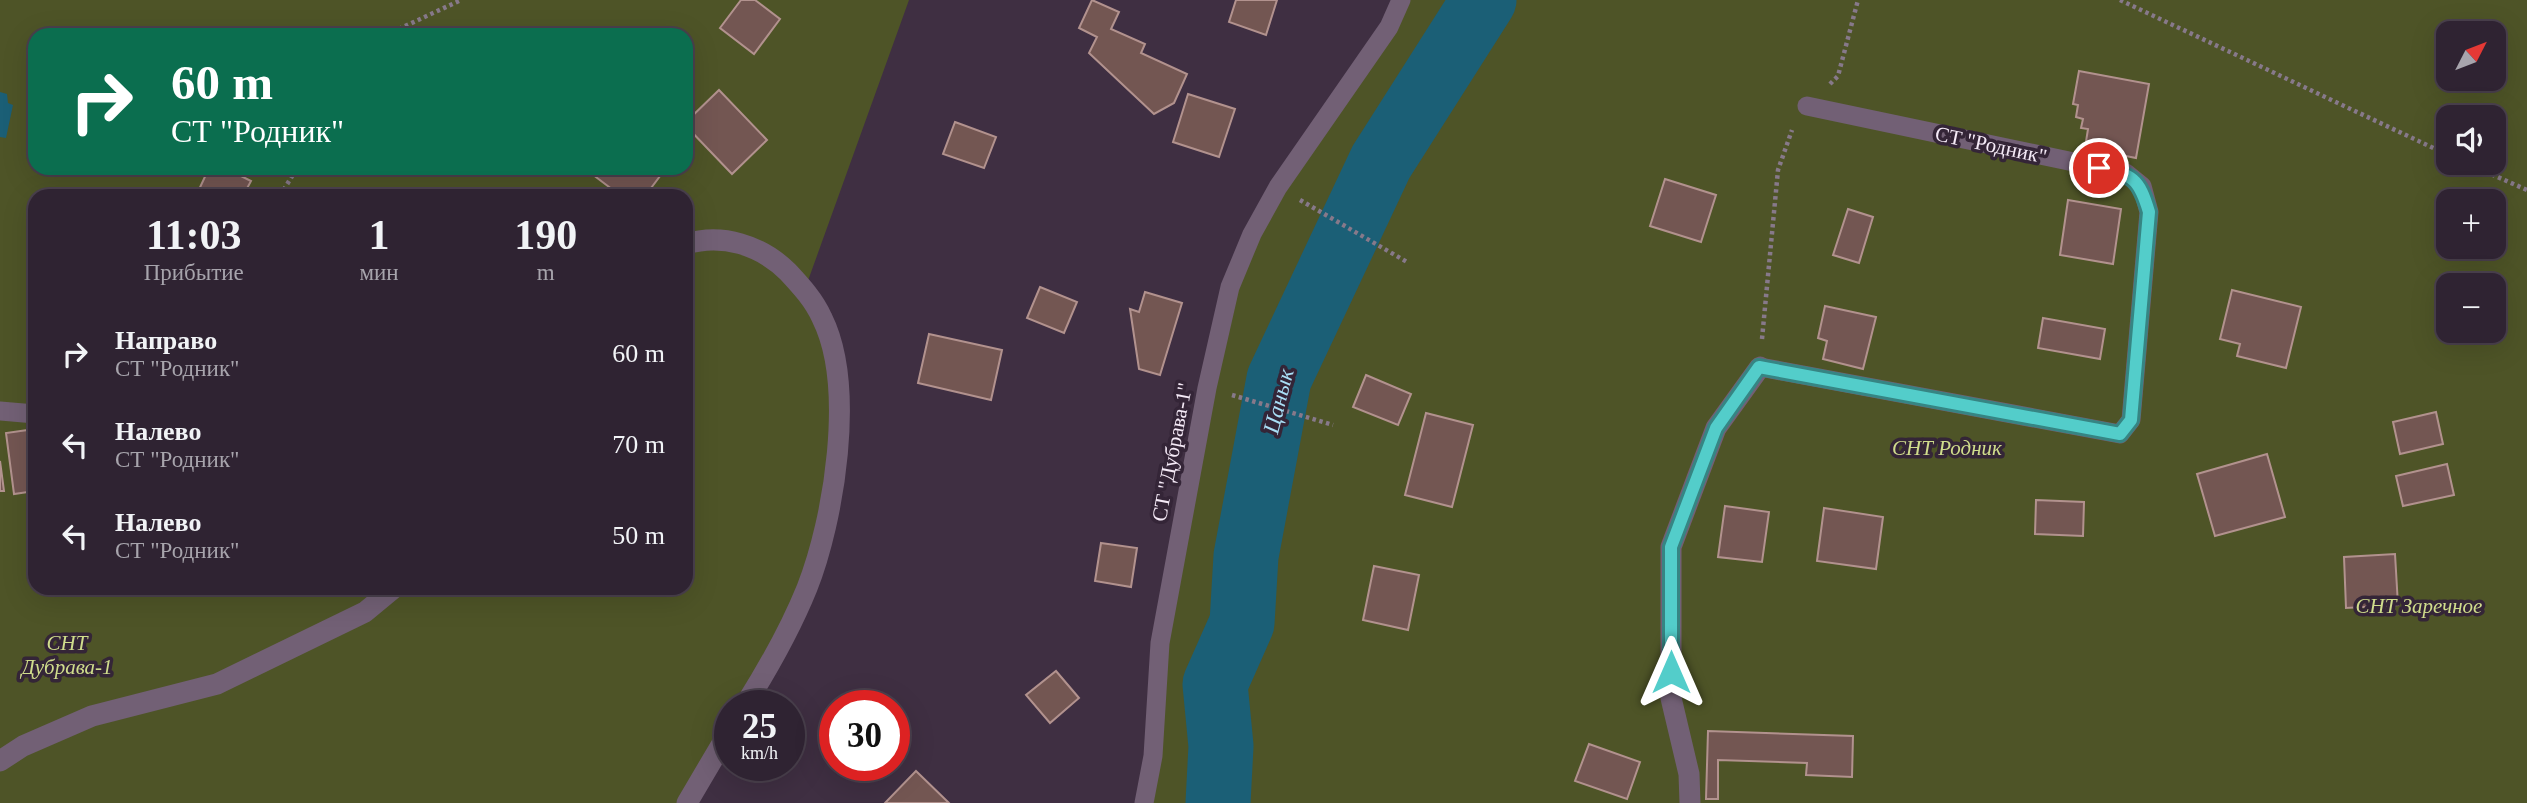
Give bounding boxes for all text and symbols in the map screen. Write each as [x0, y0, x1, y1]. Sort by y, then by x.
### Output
north arrow [2436, 21, 2506, 91]
map controls [2436, 21, 2506, 343]
text: 60 m [171, 55, 273, 110]
icon: right [56, 56, 147, 147]
button: sound [2436, 105, 2506, 175]
text: СТ "Родник" [171, 113, 344, 149]
street label: СТ "Родник" [1933, 121, 2049, 169]
pin [2069, 138, 2129, 198]
icon: arrive [2080, 149, 2118, 187]
button: + [2436, 189, 2506, 259]
text: 11:03 [146, 212, 242, 258]
text: 1 [369, 212, 390, 258]
text: 190 [514, 212, 577, 258]
text: Прибытие [144, 260, 244, 285]
text: мин [359, 260, 399, 285]
text: m [537, 260, 555, 285]
button: − [2436, 273, 2506, 343]
text: Направо [115, 326, 217, 355]
icon: right [56, 335, 94, 373]
text: 60 m [612, 339, 665, 368]
text: СТ "Родник" [115, 356, 239, 381]
water label: Цанык [1258, 366, 1299, 437]
street label: СТ "Дубрава-1" [1147, 381, 1197, 523]
text: Налево [115, 417, 201, 446]
icon: left [56, 426, 94, 464]
text: 70 m [612, 430, 665, 459]
park label: СНТ Родник [1892, 436, 2002, 460]
text: СТ "Родник" [115, 447, 239, 472]
text: Налево [115, 508, 201, 537]
icon: left [56, 517, 94, 555]
text: 50 m [612, 521, 665, 550]
text: СТ "Родник" [115, 538, 239, 563]
park label: СНТ Заречное [2356, 594, 2482, 618]
park label: СНТ Дубрава-1 [19, 631, 113, 679]
position arrow [1634, 635, 1708, 709]
speed limit sign: 30 [819, 690, 910, 781]
text: 25 [742, 707, 777, 746]
text: km/h [741, 743, 778, 763]

